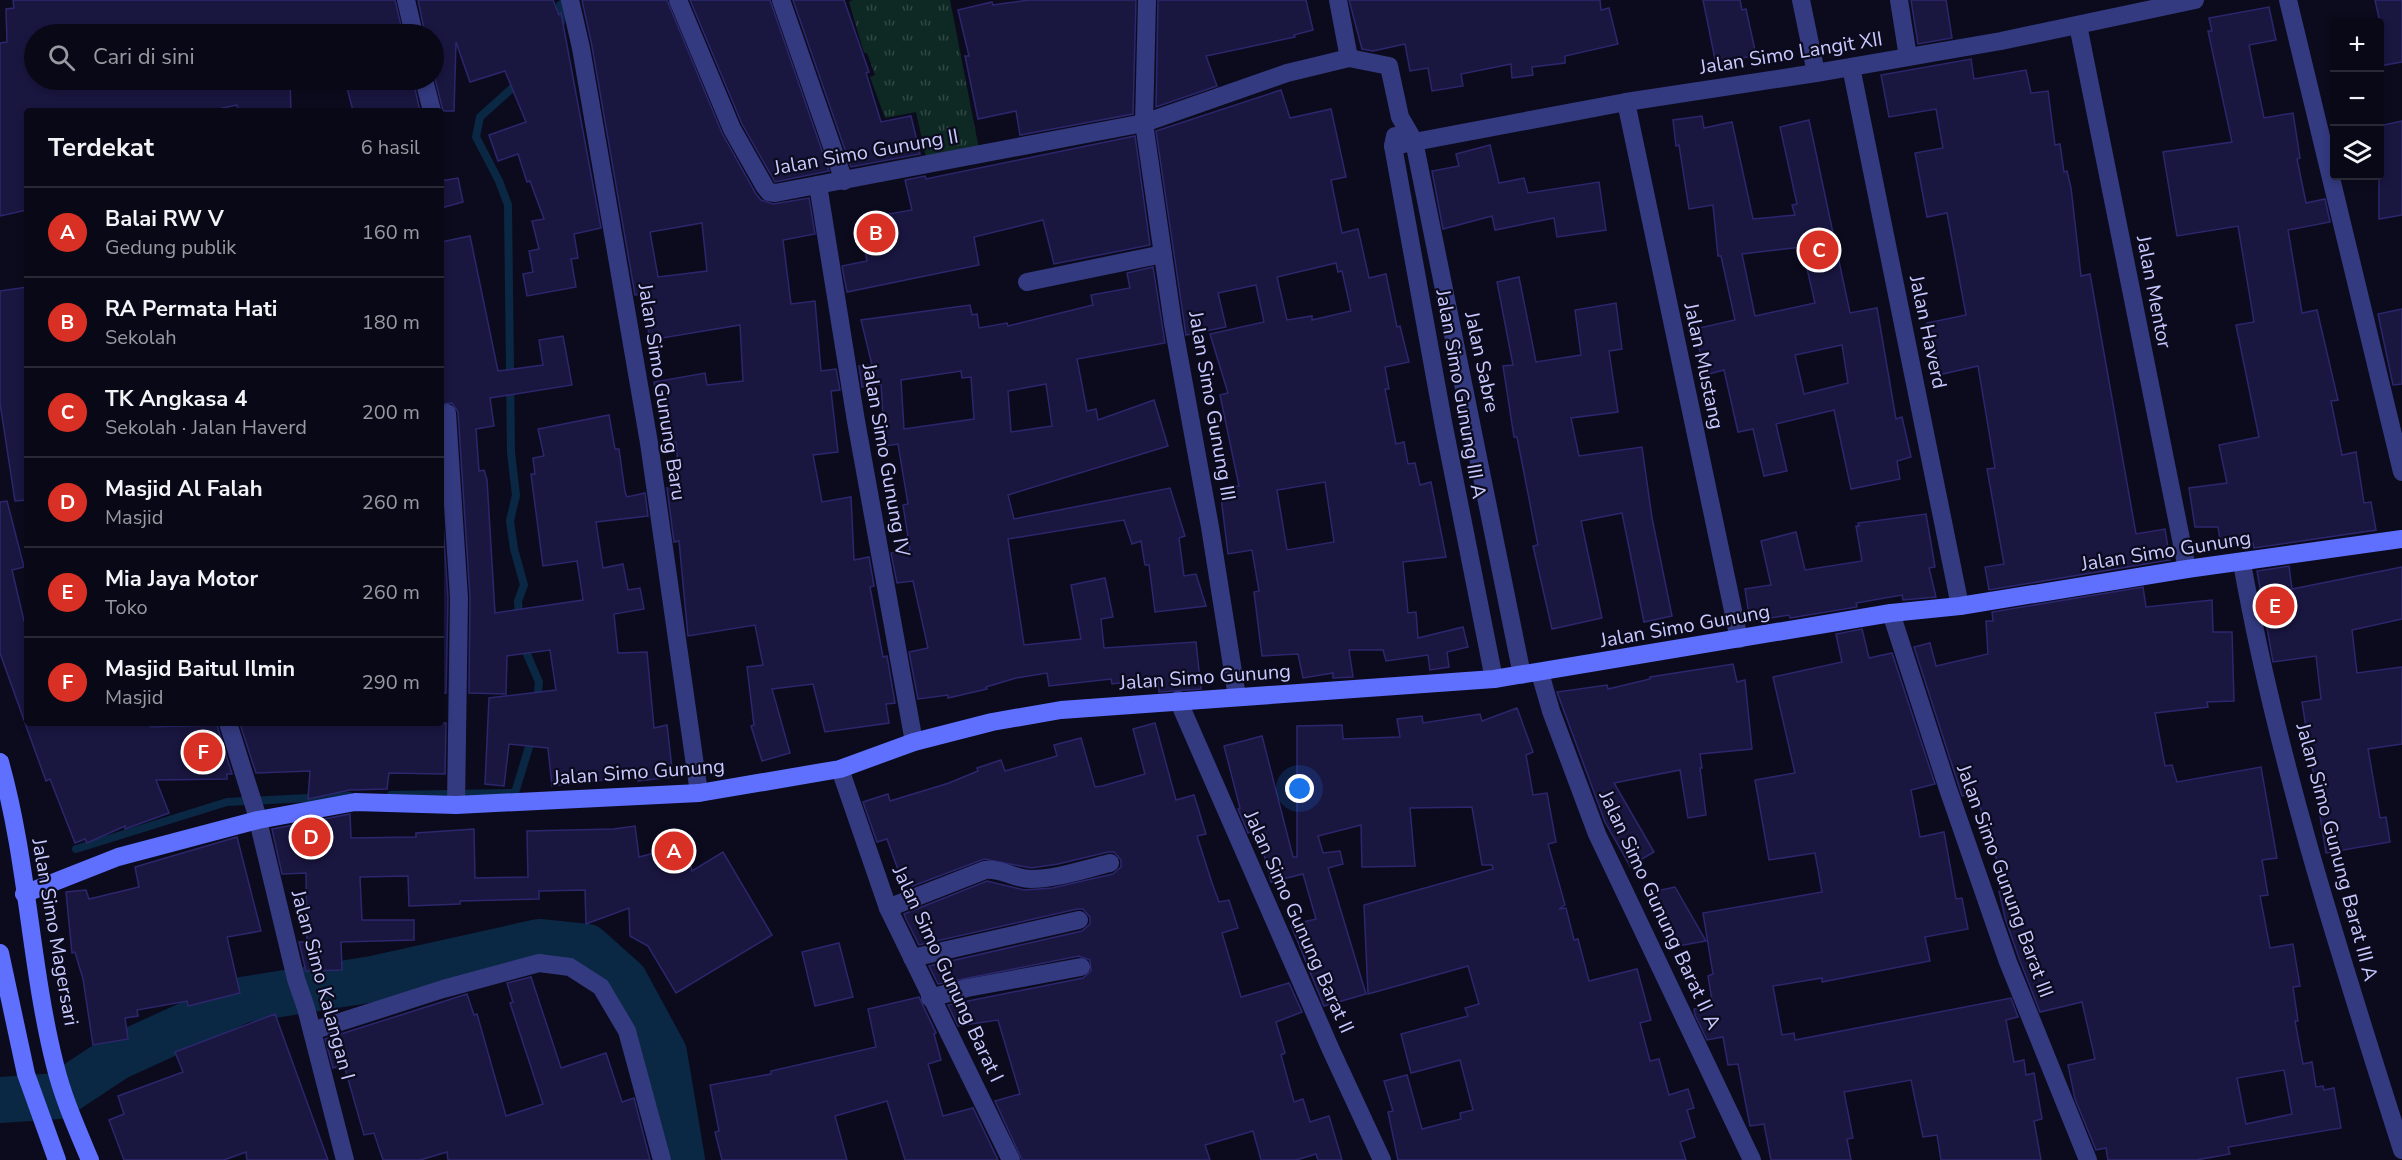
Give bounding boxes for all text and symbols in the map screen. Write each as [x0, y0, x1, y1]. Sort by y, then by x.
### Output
map controls [2330, 18, 2384, 180]
button: + [2330, 18, 2384, 72]
search box [24, 24, 444, 90]
street label: Jalan Simo Langit XII [1697, 25, 1884, 81]
icon: search [45, 41, 78, 74]
text: Cari di sini [93, 42, 195, 72]
button: − [2330, 72, 2384, 126]
street label: Jalan Simo Gunung II [770, 122, 961, 182]
button: layers [2330, 126, 2384, 180]
text: Terdekat [48, 130, 154, 165]
text: 6 hasil [361, 134, 420, 161]
text: Balai RW V [105, 204, 224, 234]
pin: B [856, 210, 896, 256]
text: A [60, 219, 75, 246]
text: 160 m [362, 219, 420, 246]
pin: C [1800, 228, 1838, 272]
street label: Jalan Mentor [2130, 232, 2178, 351]
text: Gedung publik [105, 234, 236, 261]
street label: Jalan Haverd [1903, 272, 1953, 391]
street label: Jalan Simo Gunung Baru [631, 281, 693, 502]
street label: Jalan Simo Gunung III A [1429, 286, 1493, 501]
text: RA Permata Hati [105, 294, 277, 324]
street label: Jalan Mustang [1677, 299, 1731, 432]
street label: Jalan Simo Gunung III [1182, 308, 1242, 503]
street label: Jalan Sabre [1458, 308, 1506, 415]
text: B [61, 309, 74, 336]
text: 180 m [362, 309, 420, 336]
text: Sekolah [105, 324, 177, 351]
street label: Jalan Simo Gunung IV [856, 360, 916, 559]
text: TK Angkasa 4 [105, 384, 247, 414]
text: C [61, 399, 74, 426]
text: 200 m [362, 399, 420, 426]
text: Sekolah · Jalan Haverd [105, 414, 307, 441]
text: Masjid Al Falah [105, 474, 263, 504]
text: D [60, 489, 75, 516]
text: 260 m [362, 489, 420, 516]
text: Masjid [105, 504, 163, 531]
street label: Jalan Simo Gunung [2078, 524, 2253, 578]
text: Mia Jaya Motor [105, 564, 258, 594]
text: E [62, 579, 73, 606]
text: 260 m [362, 579, 420, 606]
pin: E [2256, 584, 2294, 628]
text: Toko [105, 594, 148, 621]
street label: Jalan Simo Gunung [1597, 598, 1772, 654]
text: Masjid Baitul Ilmin [105, 654, 295, 684]
street label: Jalan Simo Gunung [1117, 658, 1292, 697]
text: F [62, 669, 73, 696]
text: 290 m [362, 669, 420, 696]
text: Masjid [105, 684, 163, 711]
street label: Jalan Simo Gunung Barat III A [2289, 719, 2385, 984]
pin: F [184, 730, 222, 774]
street label: Jalan Simo Gunung [551, 753, 726, 792]
street label: Jalan Simo Gunung Barat III [1950, 760, 2060, 1001]
your location [1285, 774, 1314, 803]
street label: Jalan Simo Gunung Barat II A [1592, 785, 1728, 1034]
street label: Jalan Simo Gunung Barat II [1237, 805, 1360, 1038]
pin: D [292, 814, 330, 860]
pin: A [654, 828, 694, 874]
street label: Jalan Simo Magersari [25, 835, 85, 1028]
street label: Jalan Simo Gunung Barat I [885, 860, 1010, 1087]
street label: Jalan Simo Kalangan I [284, 886, 361, 1083]

